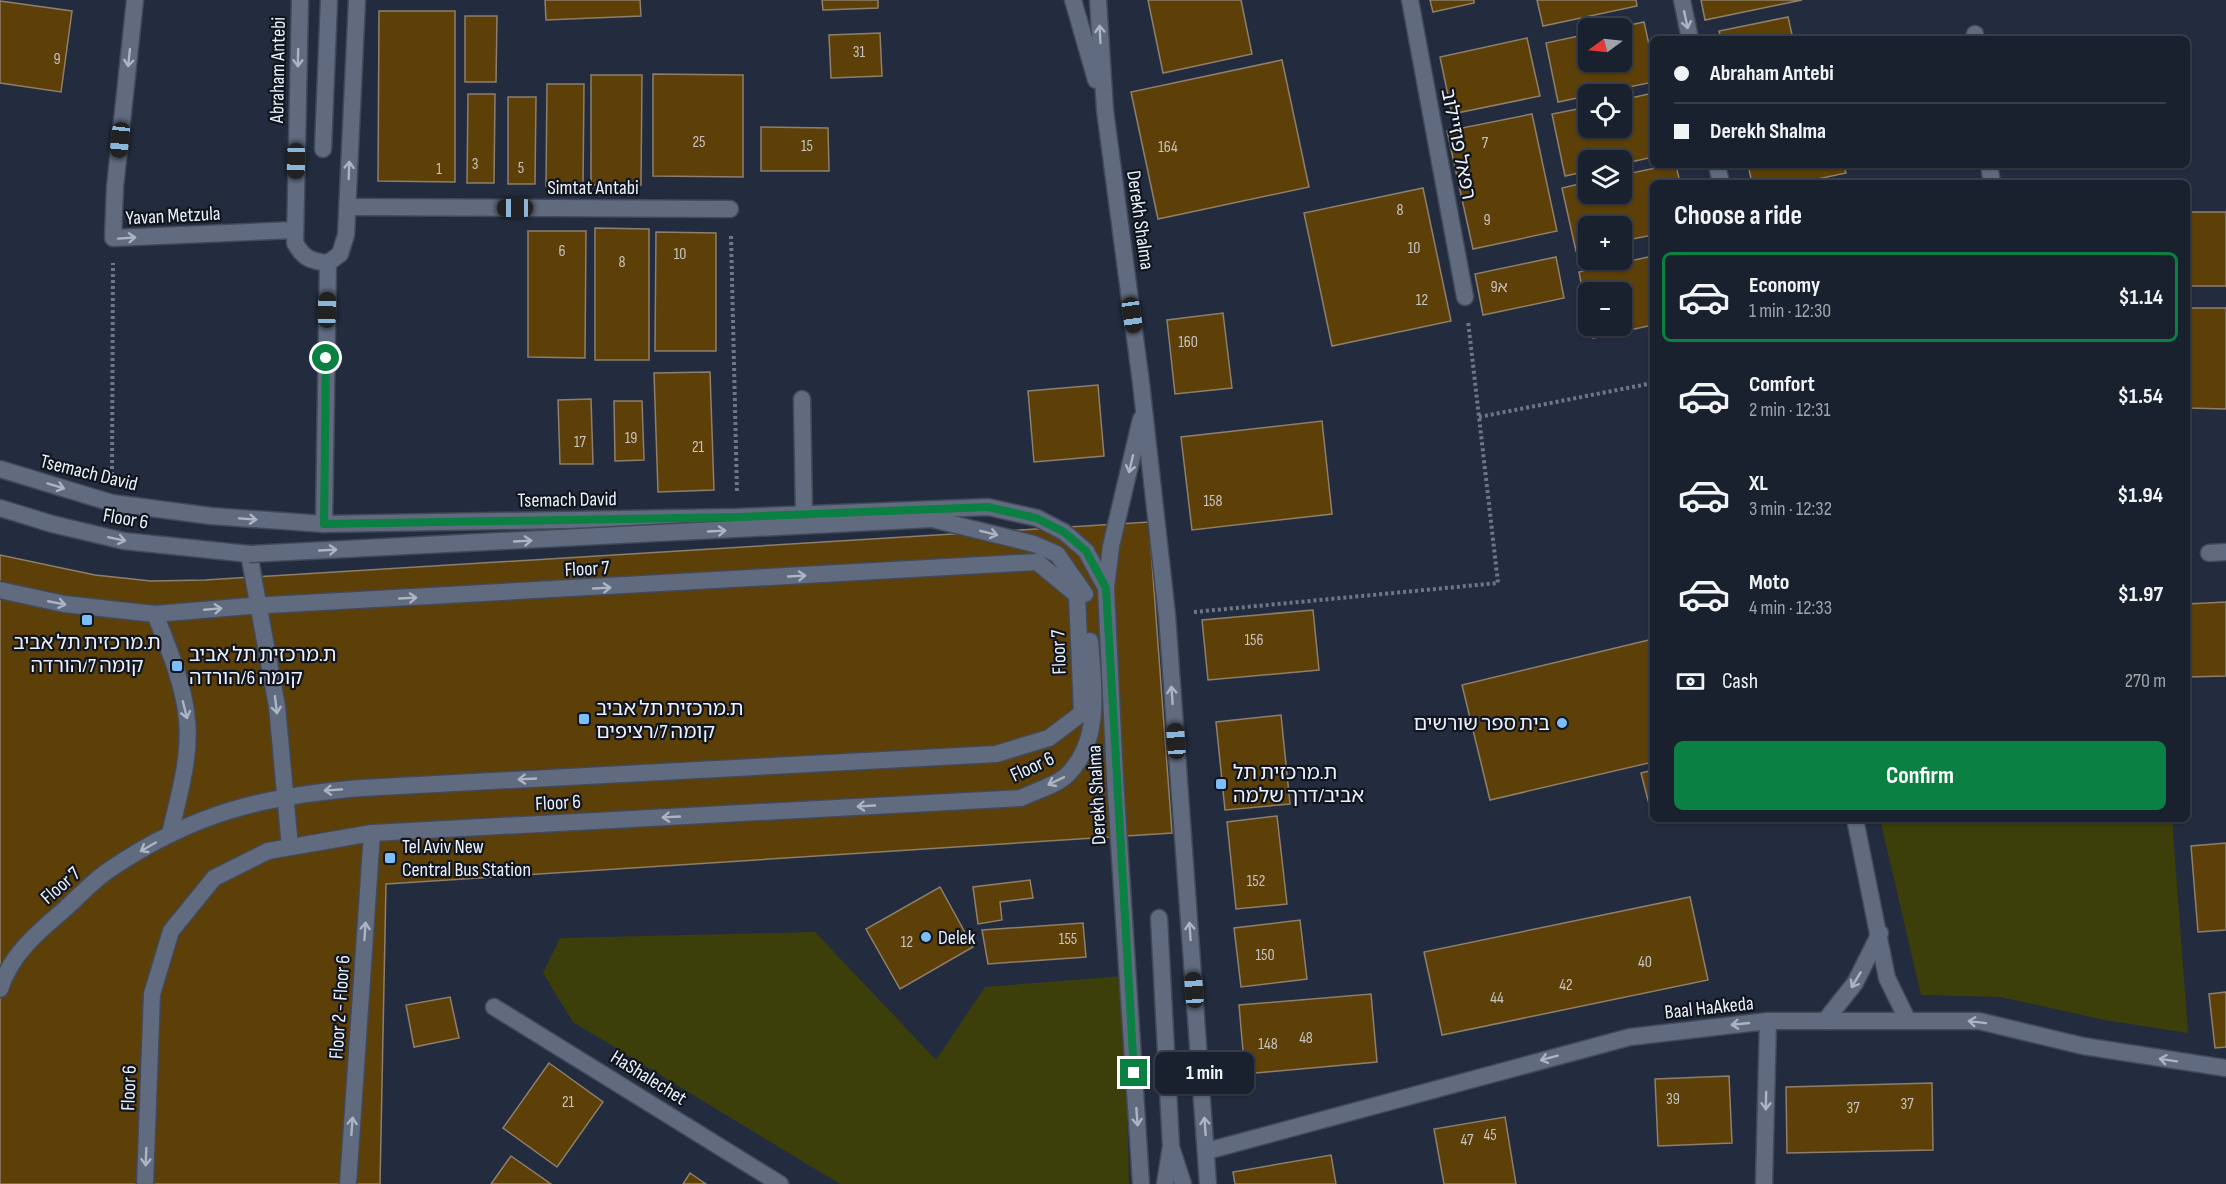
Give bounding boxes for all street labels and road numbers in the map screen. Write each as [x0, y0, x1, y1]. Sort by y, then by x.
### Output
street label: Abraham Antebi [265, 17, 291, 124]
street label: רפאל פוזיילוב [1435, 87, 1481, 202]
street label: Derekh Shalma [1121, 169, 1159, 271]
street label: Simtat Antabi [547, 176, 639, 200]
street label: Yavan Metzula [125, 202, 221, 230]
street label: Tsemach David [38, 449, 140, 497]
street label: Tsemach David [517, 487, 617, 513]
street label: Floor 6 [101, 503, 150, 535]
street label: Floor 7 [564, 556, 610, 582]
street label: Floor 7 [1046, 629, 1072, 675]
street label: Derekh Shalma [1082, 744, 1112, 845]
street label: Floor 6 [1007, 746, 1058, 787]
street label: Floor 6 [535, 790, 581, 816]
street label: Floor 7 [36, 862, 85, 910]
street label: Floor 2 - Floor 6 [324, 954, 356, 1060]
street label: Baal HaAkeda [1663, 991, 1755, 1025]
street label: HaShalechet [606, 1045, 691, 1111]
street label: Floor 6 [116, 1065, 142, 1111]

